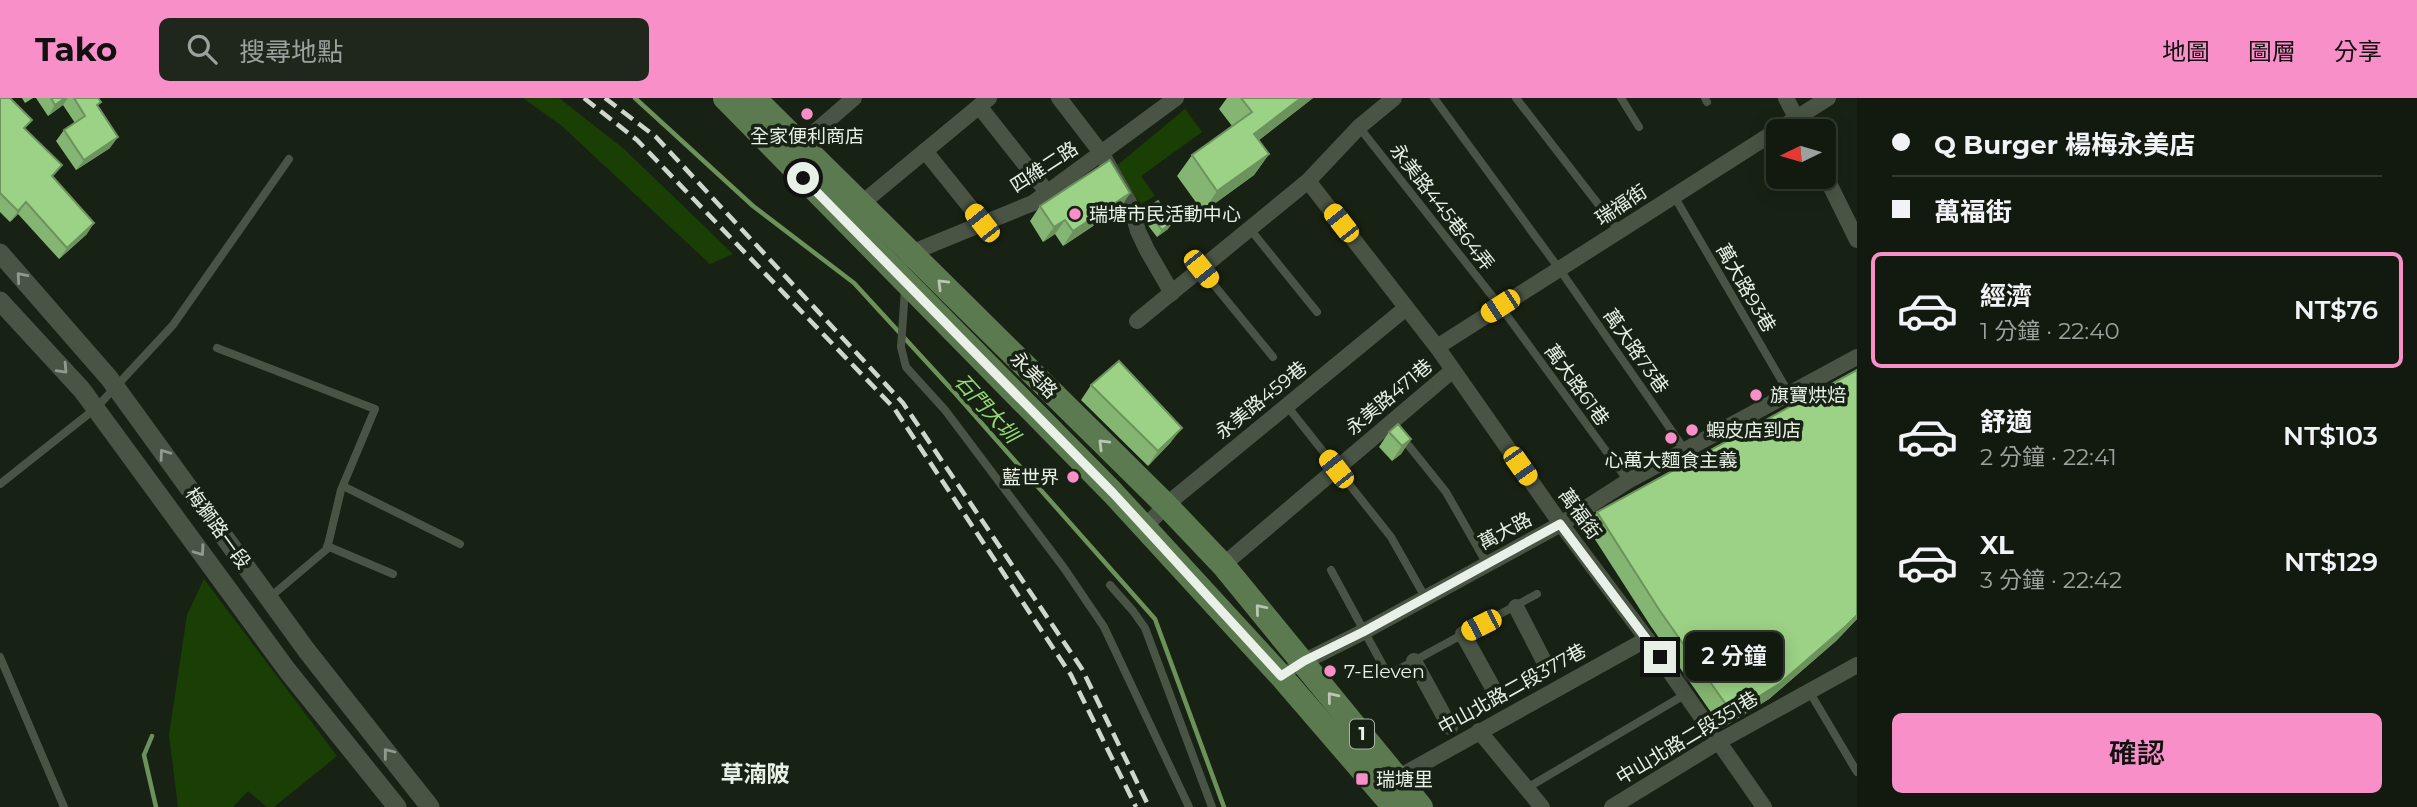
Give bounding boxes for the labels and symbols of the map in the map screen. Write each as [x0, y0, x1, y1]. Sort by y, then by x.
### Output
marker: 全家便利商店 [799, 106, 815, 122]
north arrow [1766, 119, 1836, 189]
place label: 全家便利商店 [750, 125, 864, 148]
street label: 四維二路 [1006, 137, 1082, 197]
street label: 永美路445巷64弄 [1385, 139, 1499, 275]
route start [787, 162, 819, 194]
street label: 瑞福街 [1591, 180, 1651, 230]
car [961, 200, 1004, 246]
car [1320, 200, 1363, 246]
place label: 瑞塘市民活動中心 [1089, 203, 1241, 226]
marker: 瑞塘市民活動中心 [1067, 206, 1083, 222]
street label: 萬大路93巷 [1712, 240, 1780, 336]
car [1180, 246, 1223, 292]
one-way arrow [17, 272, 29, 285]
one-way arrow [937, 279, 950, 292]
car [1477, 286, 1524, 326]
street label: 萬大路73巷 [1599, 304, 1673, 398]
street label: 萬大路61巷 [1540, 340, 1614, 430]
street label: 永美路 [1006, 347, 1062, 403]
street label: 永美路471巷 [1341, 354, 1437, 440]
street label: 永美路459巷 [1211, 356, 1311, 444]
one-way arrow [55, 361, 68, 374]
water label: 石門大圳 [950, 368, 1026, 450]
place label: 旗寶烘焙 [1770, 384, 1846, 407]
marker: 旗寶烘焙 [1748, 387, 1764, 403]
place label: 蝦皮店到店 [1706, 419, 1801, 442]
marker: 蝦皮店到店 [1684, 422, 1700, 438]
marker: 心萬大麵食主義 [1663, 430, 1679, 446]
one-way arrow [1099, 439, 1112, 452]
car [1500, 443, 1541, 489]
car [1315, 446, 1358, 492]
one-way arrow [160, 449, 172, 461]
place label: 心萬大麵食主義 [1604, 449, 1738, 472]
place label: 藍世界 [1002, 466, 1059, 489]
marker: 藍世界 [1065, 469, 1081, 485]
street label: 梅獅路一段 [181, 483, 255, 573]
street label: 萬福街 [1554, 484, 1606, 544]
street label: 萬大路 [1474, 507, 1536, 555]
one-way arrow [192, 543, 204, 556]
one-way arrow [1256, 604, 1268, 617]
car [1458, 606, 1505, 644]
callout: 2 分鐘 [1684, 632, 1782, 682]
street label: 中山北路二段377巷 [1434, 639, 1590, 739]
route end [1644, 641, 1676, 673]
place label: 7-Eleven [1344, 660, 1425, 683]
marker: 7-Eleven [1322, 663, 1338, 679]
street label: 中山北路二段351巷 [1612, 687, 1762, 789]
one-way arrow [1328, 692, 1341, 704]
road number: 1 [1350, 720, 1374, 748]
one-way arrow [384, 749, 396, 762]
district label: 草湳陂 [721, 760, 790, 788]
place label: 瑞塘里 [1376, 768, 1433, 791]
marker: 瑞塘里 [1354, 771, 1370, 787]

